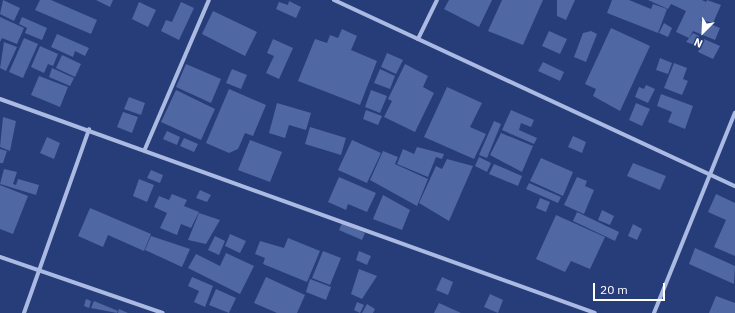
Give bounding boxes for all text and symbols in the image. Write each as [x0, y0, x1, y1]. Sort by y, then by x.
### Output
north arrow [683, 12, 723, 52]
text: N [692, 35, 705, 51]
scale bar [595, 275, 667, 301]
text: 20 m [600, 282, 628, 297]

